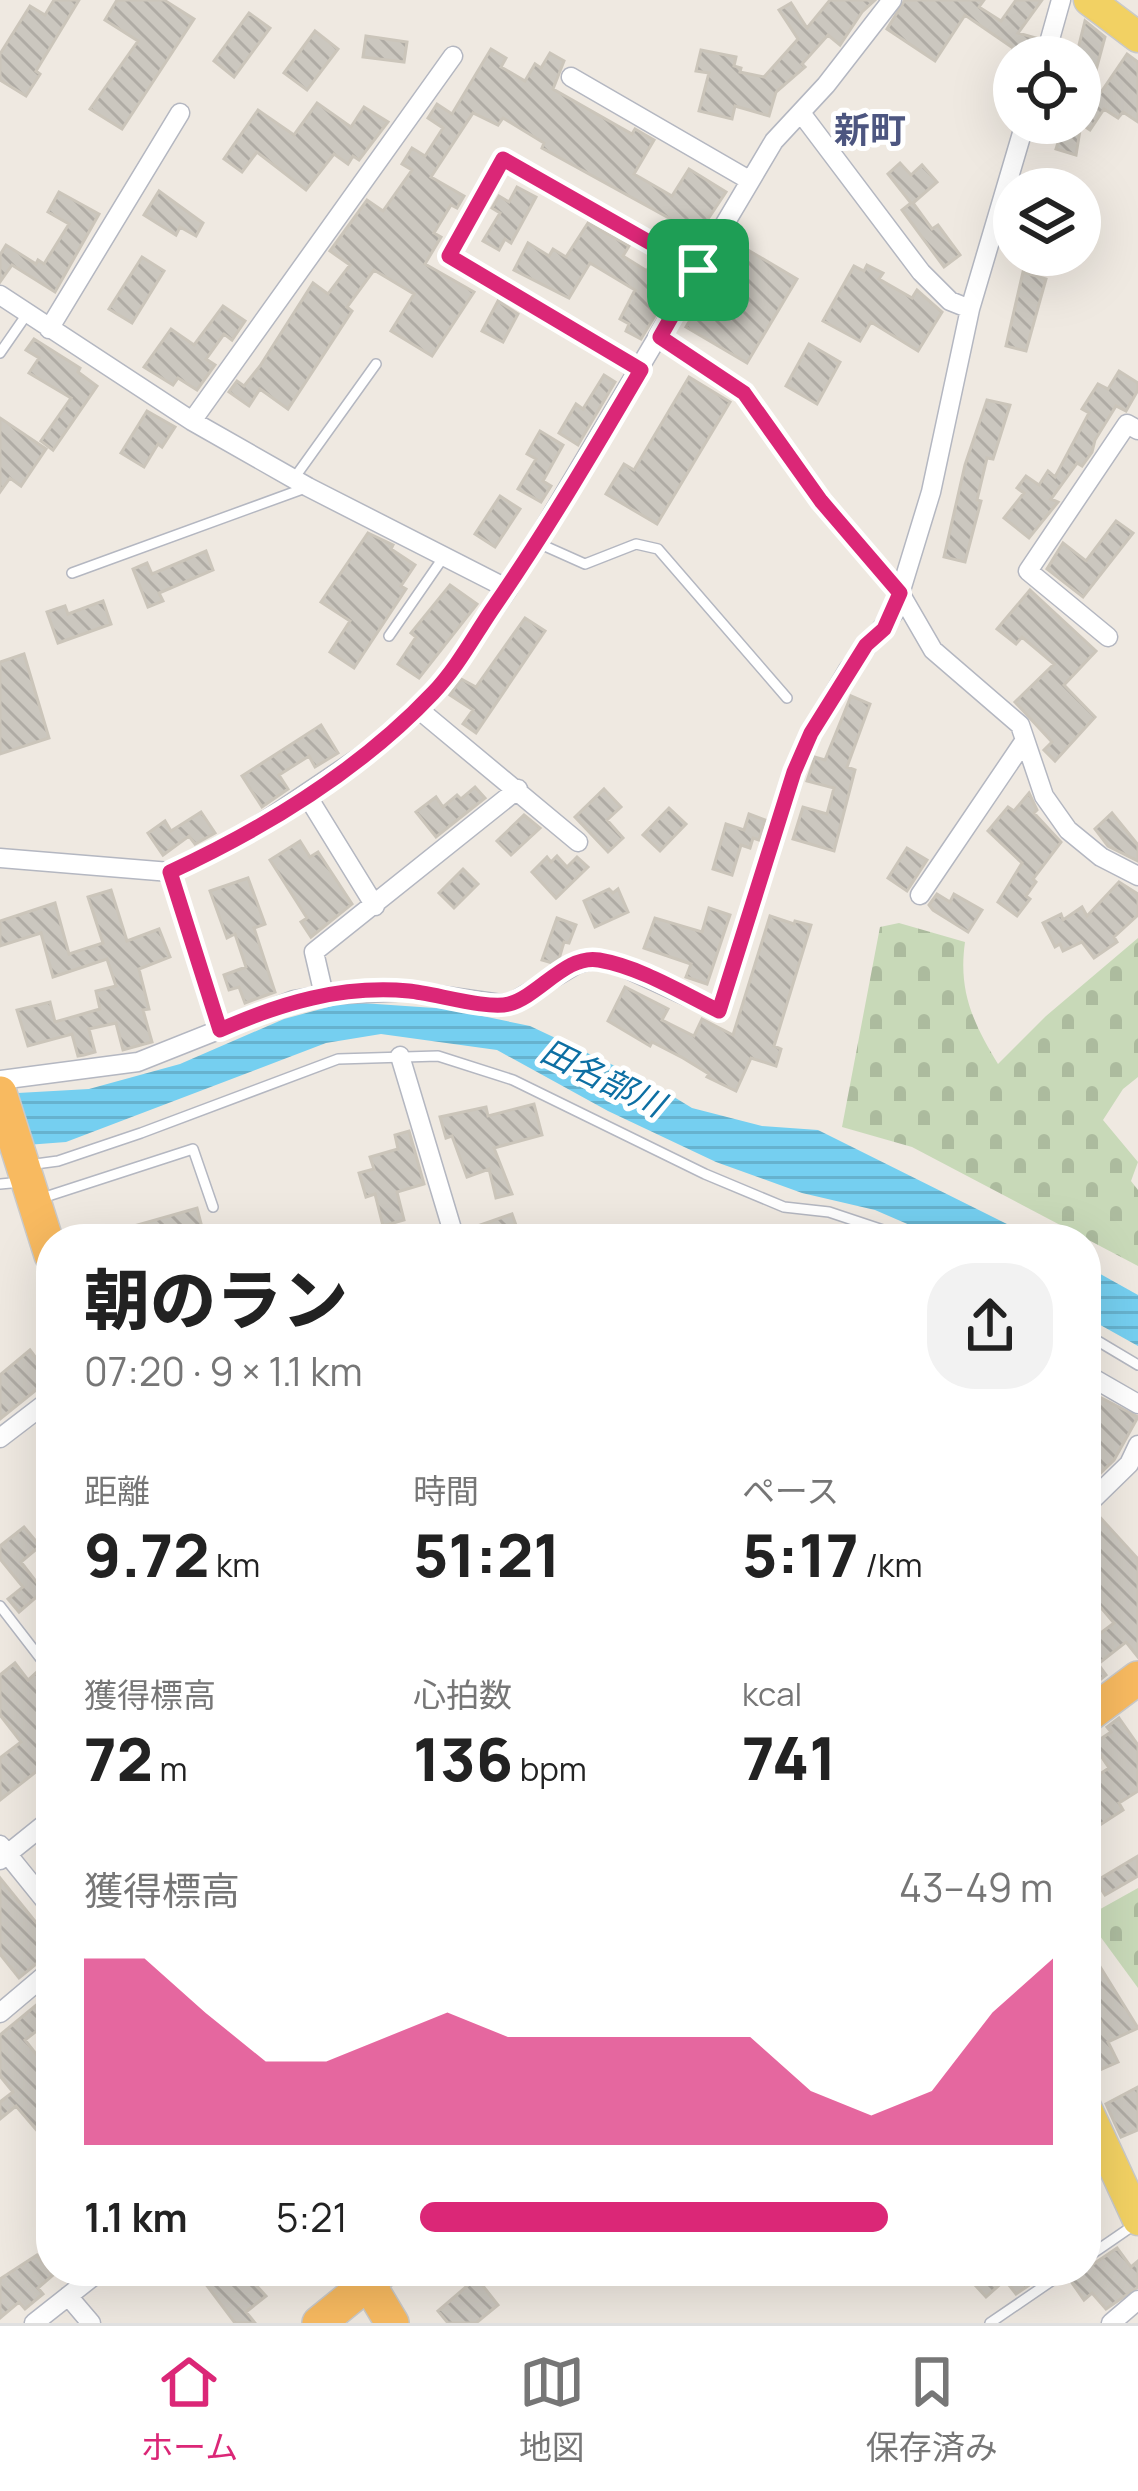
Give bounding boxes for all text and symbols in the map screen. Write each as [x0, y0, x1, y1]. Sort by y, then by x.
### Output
map controls [993, 36, 1101, 276]
button: locate [993, 36, 1101, 144]
district label: 新町 [834, 105, 906, 154]
button: layers [993, 168, 1101, 276]
pin [647, 219, 749, 321]
icon: arrive [665, 237, 731, 303]
water label: 田名部川 [534, 1028, 675, 1127]
text: 朝のラン [84, 1254, 348, 1344]
button: share [927, 1263, 1053, 1389]
text: 07:20 · 9 × 1.1 km [84, 1344, 363, 1398]
text: 距離 [84, 1468, 150, 1513]
text: 時間 [413, 1468, 479, 1513]
text: ペース [742, 1468, 839, 1513]
text: 9.72 [84, 1513, 209, 1595]
text: 51:21 [413, 1513, 560, 1595]
text: 5:17 [742, 1513, 859, 1595]
text: km [209, 1542, 260, 1587]
text: /km [859, 1542, 922, 1587]
text: kcal [742, 1671, 802, 1716]
text: 獲得標高 [84, 1672, 216, 1717]
text: 心拍数 [413, 1672, 512, 1717]
text: 741 [742, 1716, 836, 1798]
text: 72 [84, 1717, 153, 1799]
text: 136 [413, 1717, 513, 1799]
text: m [153, 1746, 187, 1791]
text: bpm [513, 1746, 587, 1791]
text: 43–49 m [899, 1860, 1053, 1914]
text: 獲得標高 [84, 1863, 240, 1917]
text: 1.1 km [84, 2190, 188, 2244]
text: 5:21 [276, 2190, 348, 2244]
tab: ホーム [140, 2349, 238, 2469]
tab: 地図 [519, 2349, 585, 2469]
tab: 保存済み [866, 2349, 998, 2469]

